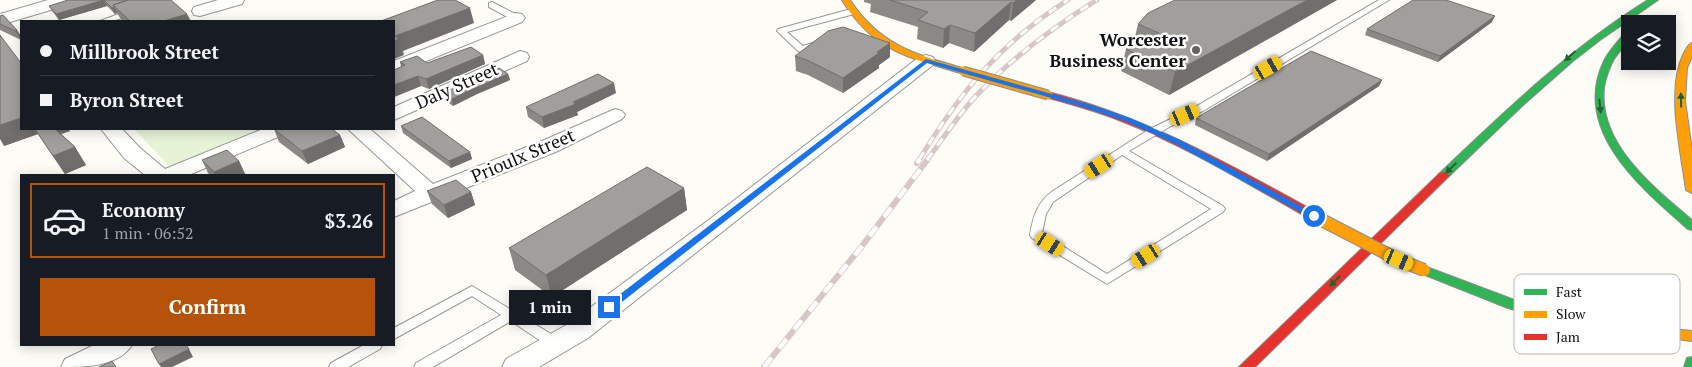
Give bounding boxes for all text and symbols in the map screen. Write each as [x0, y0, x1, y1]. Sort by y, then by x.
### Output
map controls [1621, 15, 1676, 70]
button: layers [1621, 15, 1676, 70]
place label: Worcester Business Center [1049, 27, 1186, 72]
text: Millbrook Street [70, 39, 219, 64]
marker: Worcester Business Center [1190, 44, 1202, 56]
one-way arrow [1564, 50, 1576, 62]
car [1251, 54, 1284, 82]
street label: Daly Street [411, 56, 502, 114]
text: Byron Street [70, 87, 184, 112]
one-way arrow [1677, 92, 1685, 108]
one-way arrow [1596, 99, 1604, 115]
car [1168, 102, 1201, 128]
street label: Prioulx Street [467, 122, 578, 188]
car [1082, 152, 1115, 180]
one-way arrow [1446, 162, 1458, 174]
text: Economy [102, 197, 185, 222]
icon: car [42, 198, 87, 243]
route start [1303, 205, 1325, 227]
text: $3.26 [324, 208, 373, 233]
text: 1 min · 06:52 [102, 222, 194, 244]
car [1033, 230, 1066, 258]
car [1129, 242, 1162, 270]
car [1382, 247, 1415, 273]
legend [1514, 274, 1680, 354]
one-way arrow [1329, 275, 1341, 287]
button: Confirm [40, 278, 375, 336]
text: Fast [1556, 282, 1583, 301]
callout: 1 min [509, 290, 592, 324]
text: 1 min [528, 296, 572, 318]
route end [598, 296, 620, 318]
text: Slow [1556, 304, 1586, 323]
text: Jam [1556, 327, 1580, 346]

